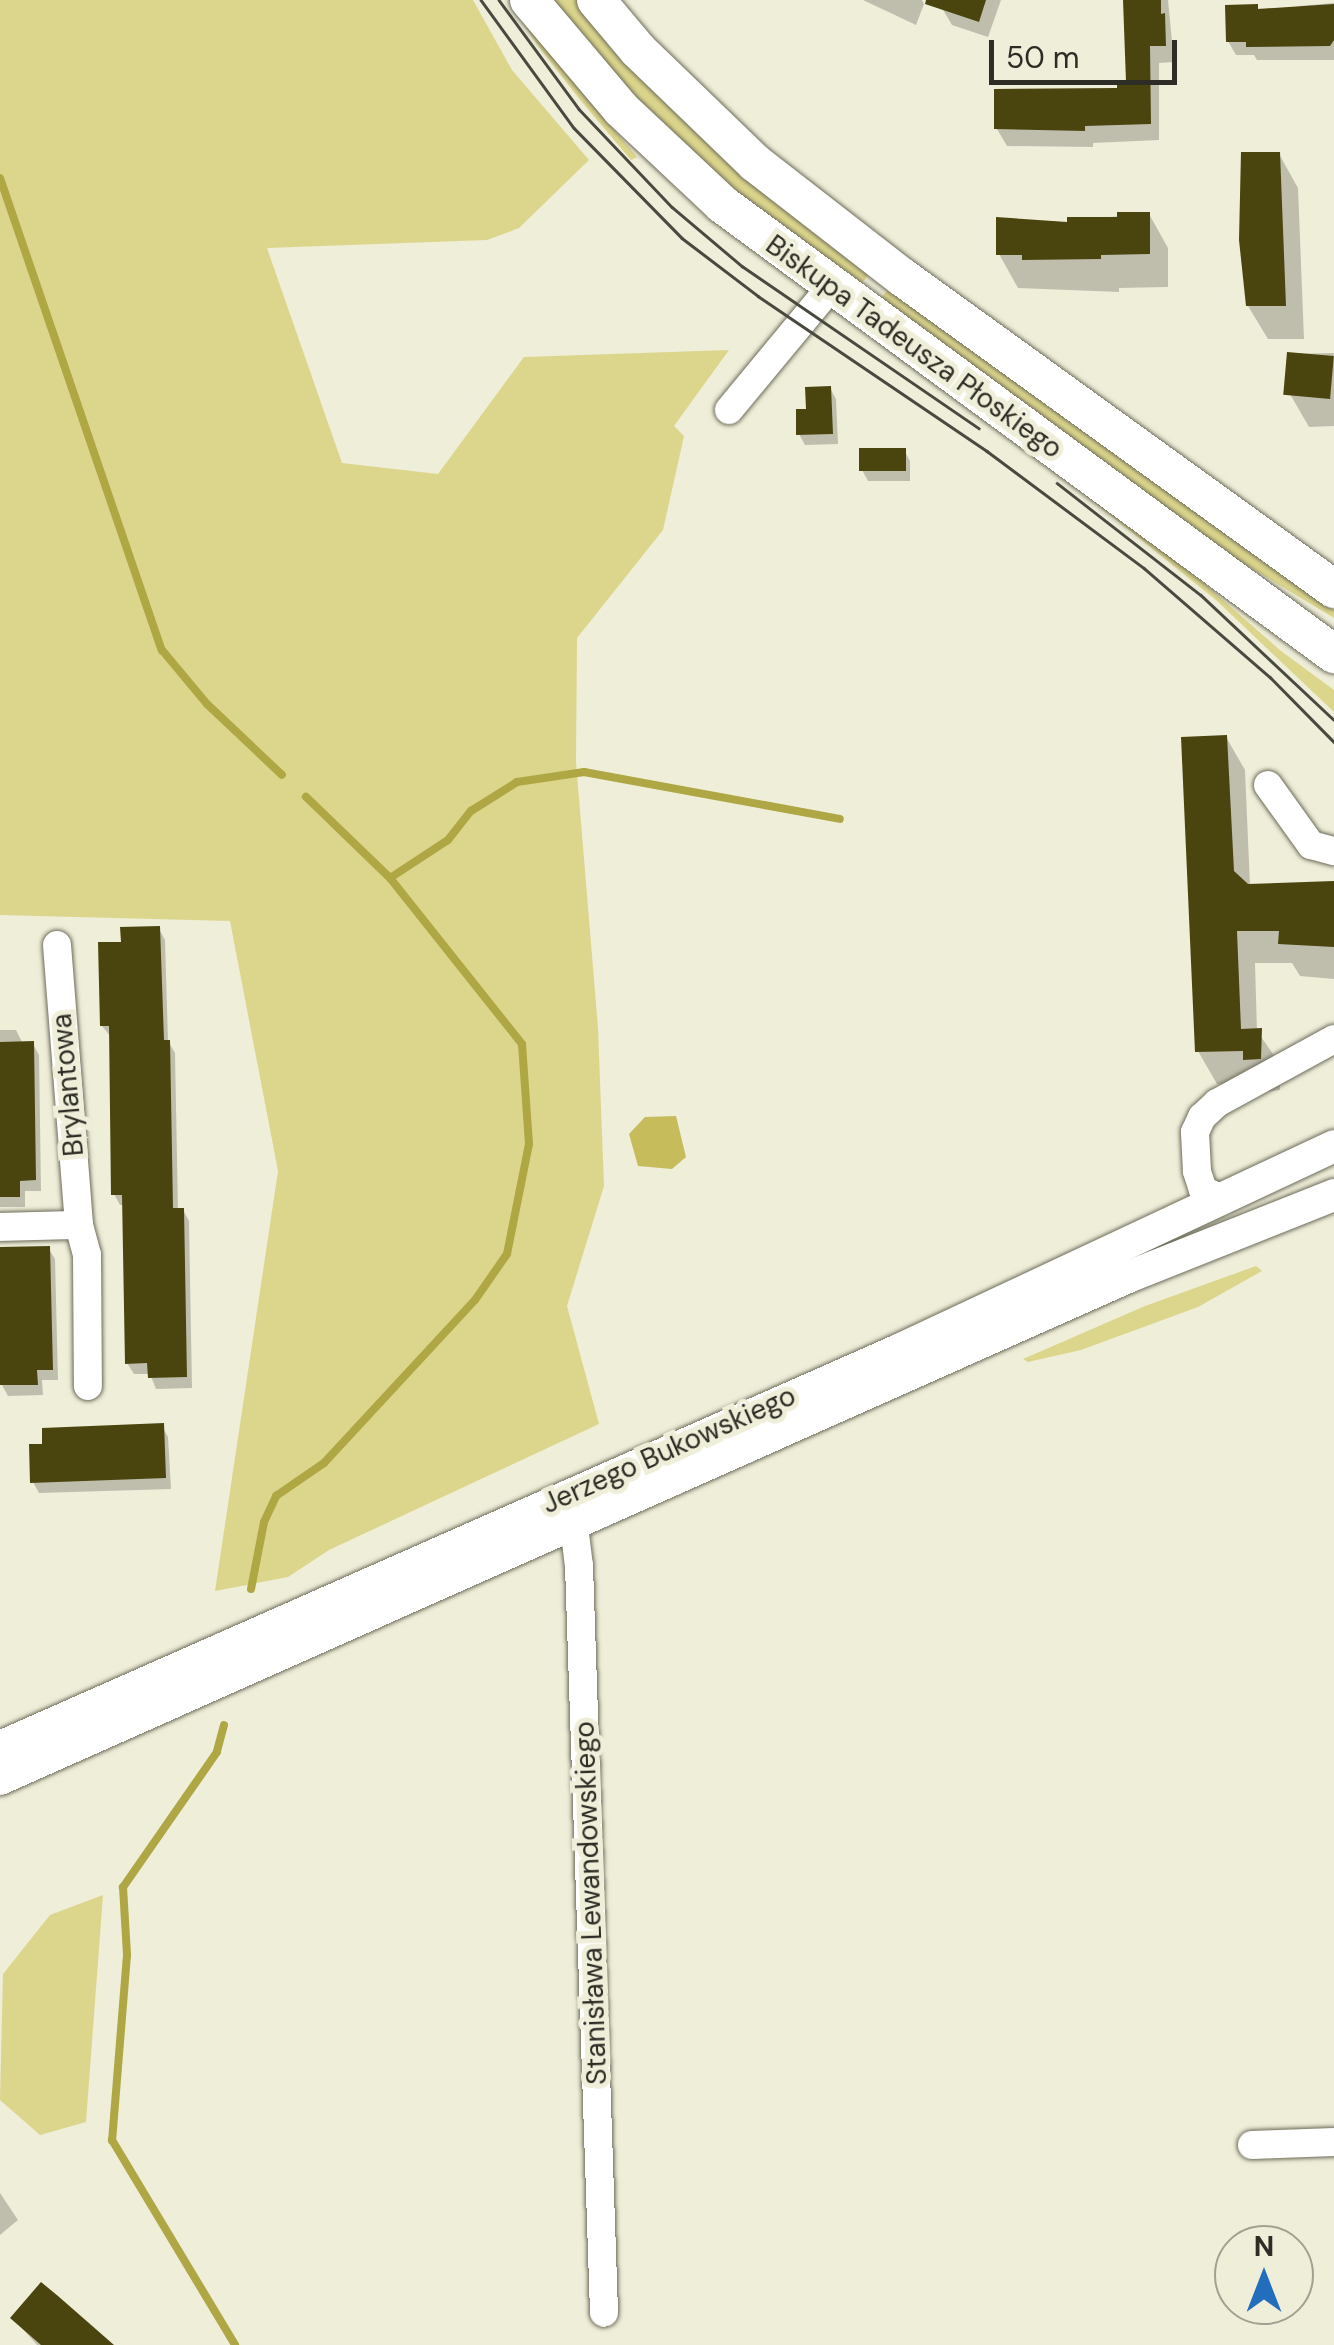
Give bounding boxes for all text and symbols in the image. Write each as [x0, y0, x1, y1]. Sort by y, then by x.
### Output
scale bar [994, 20, 1182, 82]
text: 50 m [1006, 38, 1080, 77]
street label: Biskupa Tadeusza Płoskiego [759, 228, 1069, 466]
street label: Brylantowa [45, 1012, 91, 1158]
street label: Jerzego Bukowskiego [537, 1379, 801, 1521]
street label: Stanisława Lewandowskiego [568, 1721, 614, 2085]
north arrow [1214, 2225, 1314, 2325]
text: N [1254, 2228, 1274, 2265]

